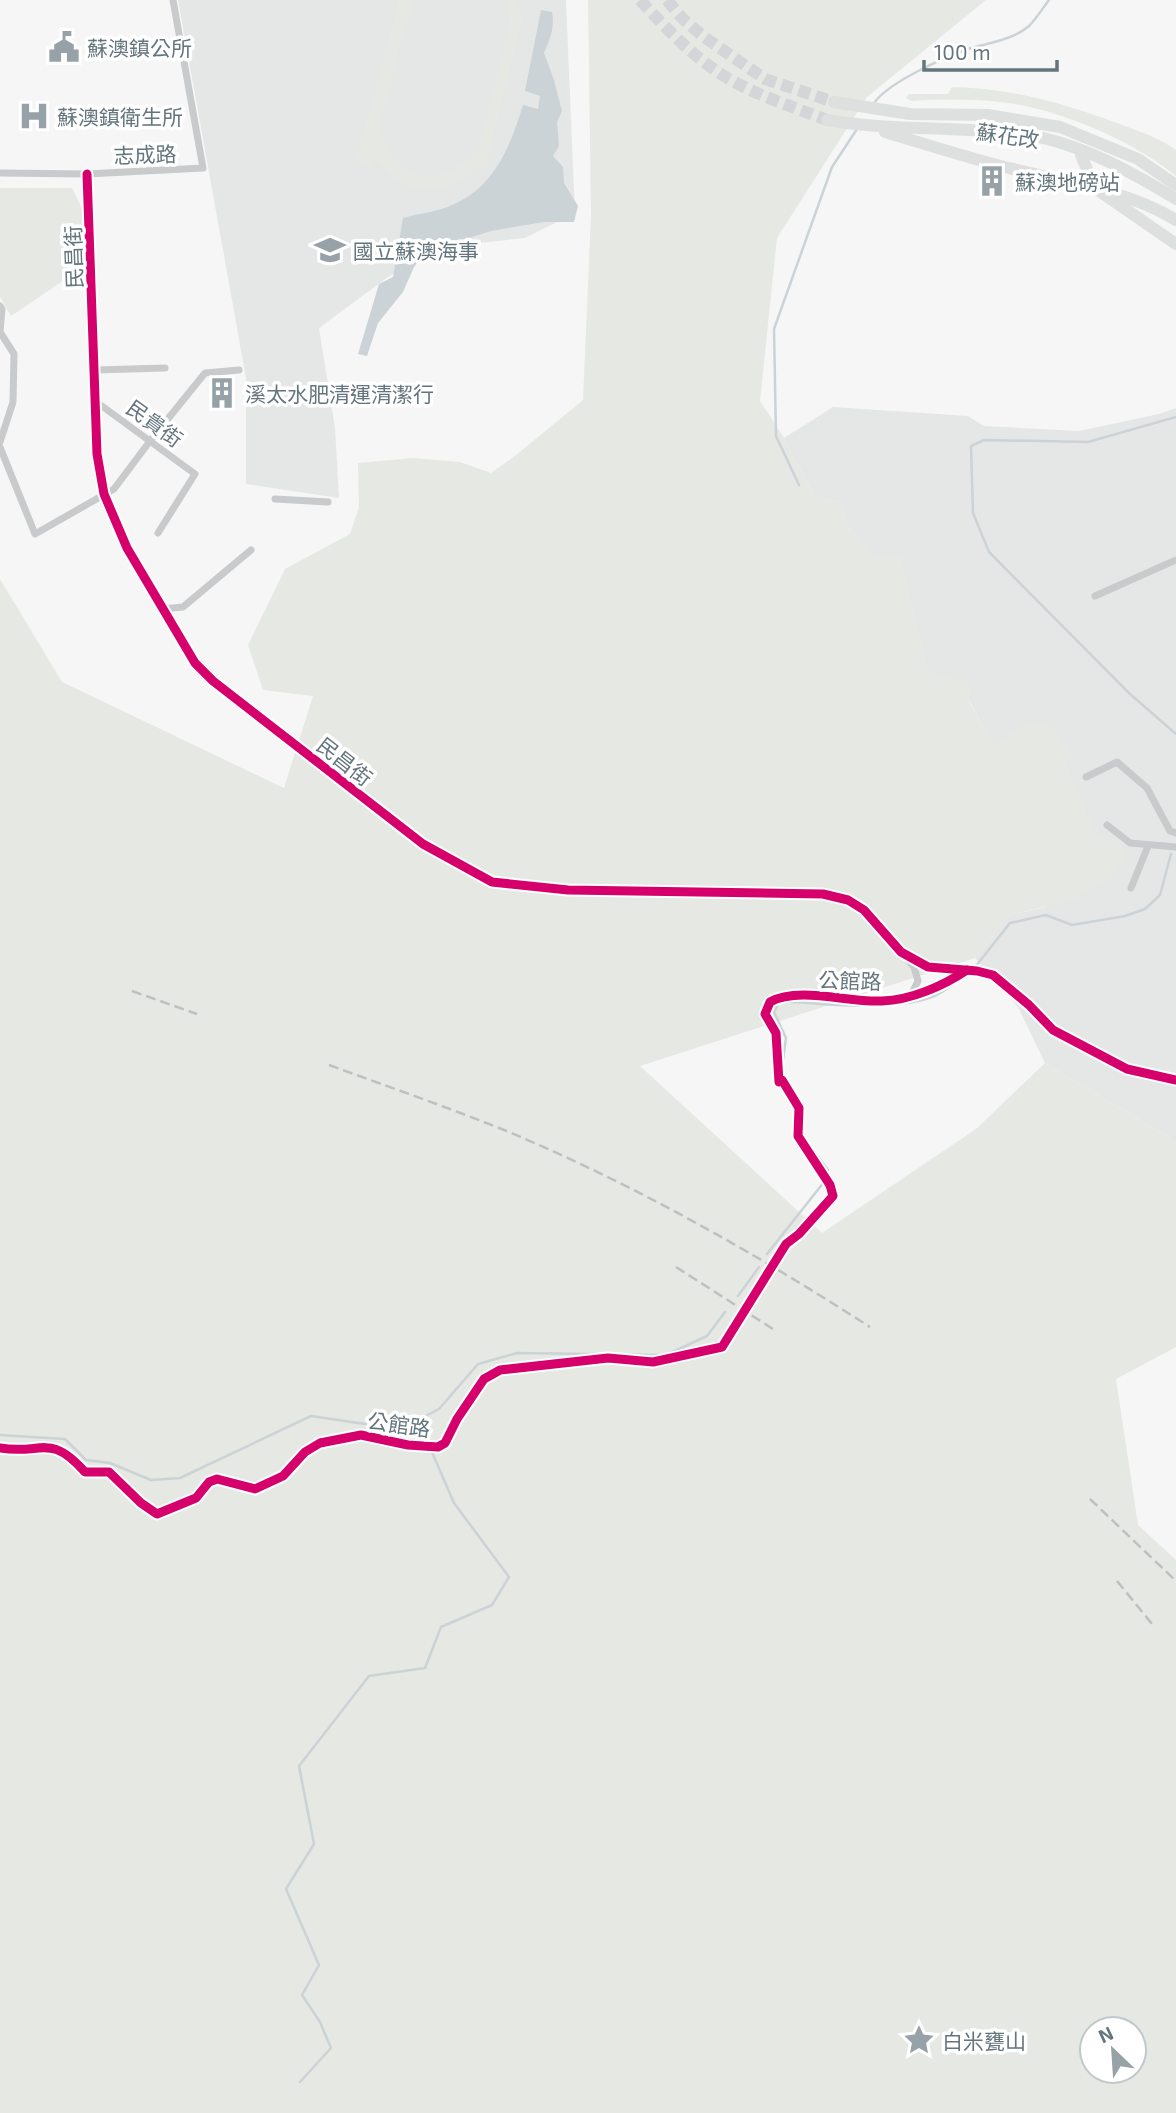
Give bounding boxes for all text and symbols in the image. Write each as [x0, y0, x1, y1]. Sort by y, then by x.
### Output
scale bar [924, 28, 1057, 72]
public building icon: 蘇澳鎮公所 [47, 30, 81, 64]
place label: 蘇澳鎮公所 [87, 35, 192, 60]
text: 100 m [934, 39, 991, 64]
hospital icon: 蘇澳鎮衛生所 [17, 99, 51, 133]
place label: 蘇澳鎮衛生所 [57, 104, 183, 129]
street label: 蘇花改 [975, 118, 1041, 152]
street label: 志成路 [113, 140, 177, 168]
building icon: 蘇澳地磅站 [975, 164, 1009, 198]
place label: 蘇澳地磅站 [1015, 169, 1120, 194]
street label: 民昌街 [59, 225, 87, 289]
school or university icon: 國立蘇澳海事 [313, 233, 347, 267]
place label: 國立蘇澳海事 [353, 238, 479, 263]
building icon: 溪太水肥清運清潔行 [205, 376, 239, 410]
place label: 溪太水肥清運清潔行 [245, 381, 434, 406]
street label: 民貴街 [122, 394, 188, 452]
street label: 民昌街 [312, 732, 378, 790]
street label: 公館路 [818, 966, 882, 994]
street label: 公館路 [366, 1407, 432, 1441]
north arrow [1078, 2015, 1148, 2085]
text: N [1095, 2021, 1117, 2047]
place icon: 白米甕山 [902, 2023, 936, 2057]
place label: 白米甕山 [942, 2028, 1026, 2053]

